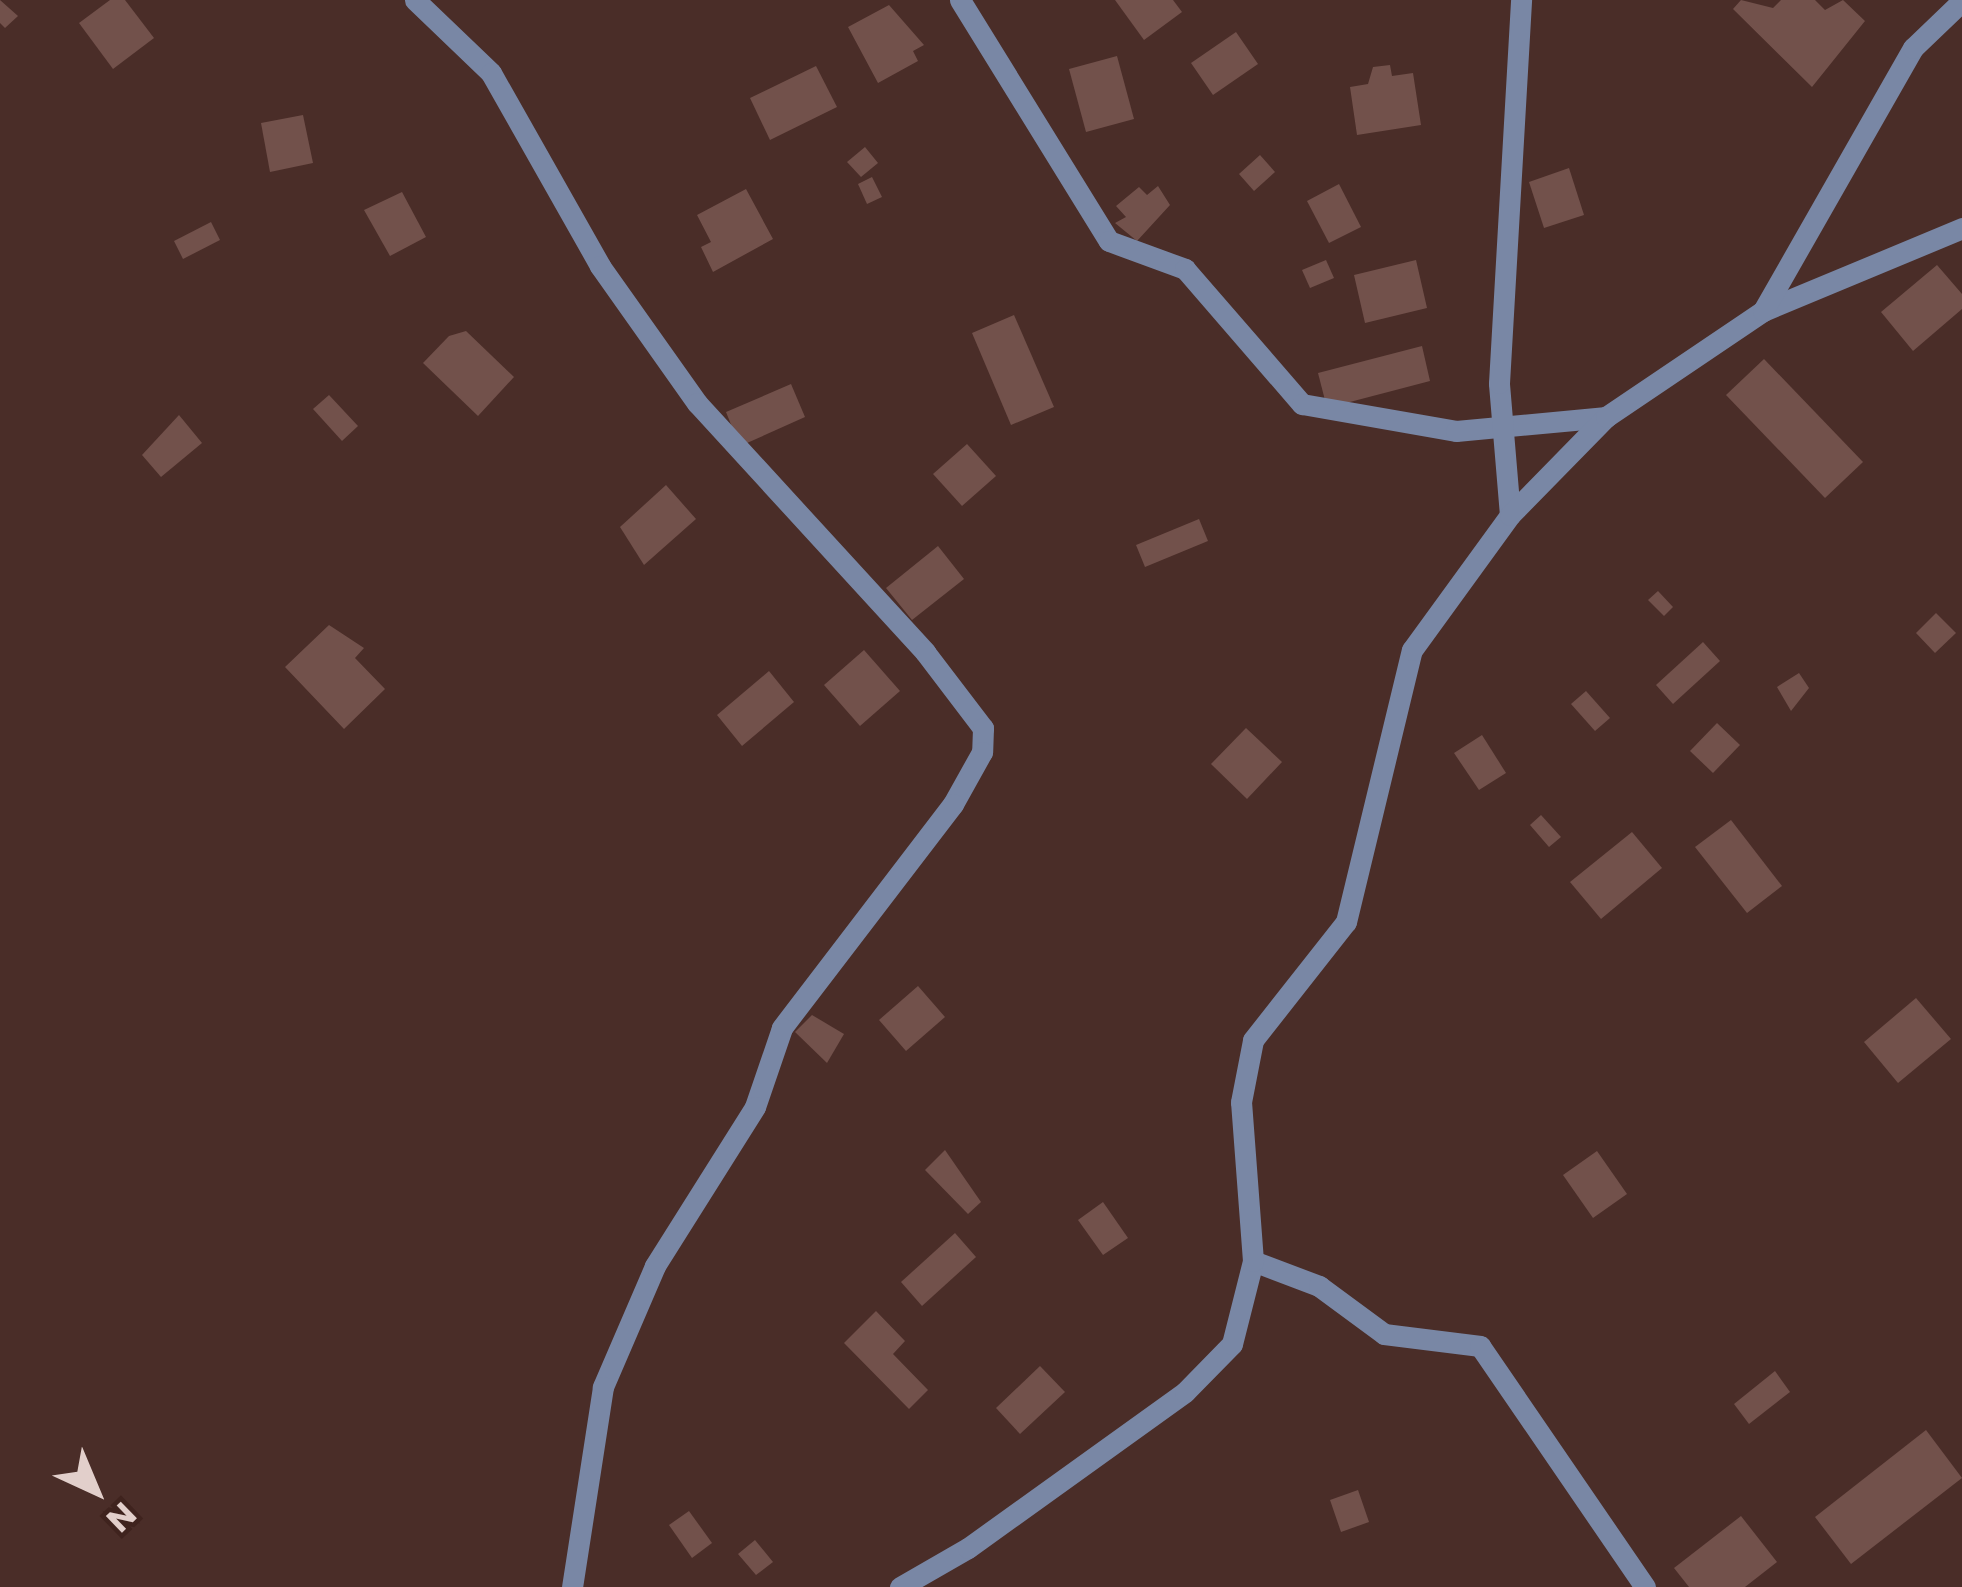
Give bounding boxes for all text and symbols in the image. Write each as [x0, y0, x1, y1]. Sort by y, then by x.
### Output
north arrow [36, 1431, 156, 1551]
text: N [96, 1492, 147, 1543]

